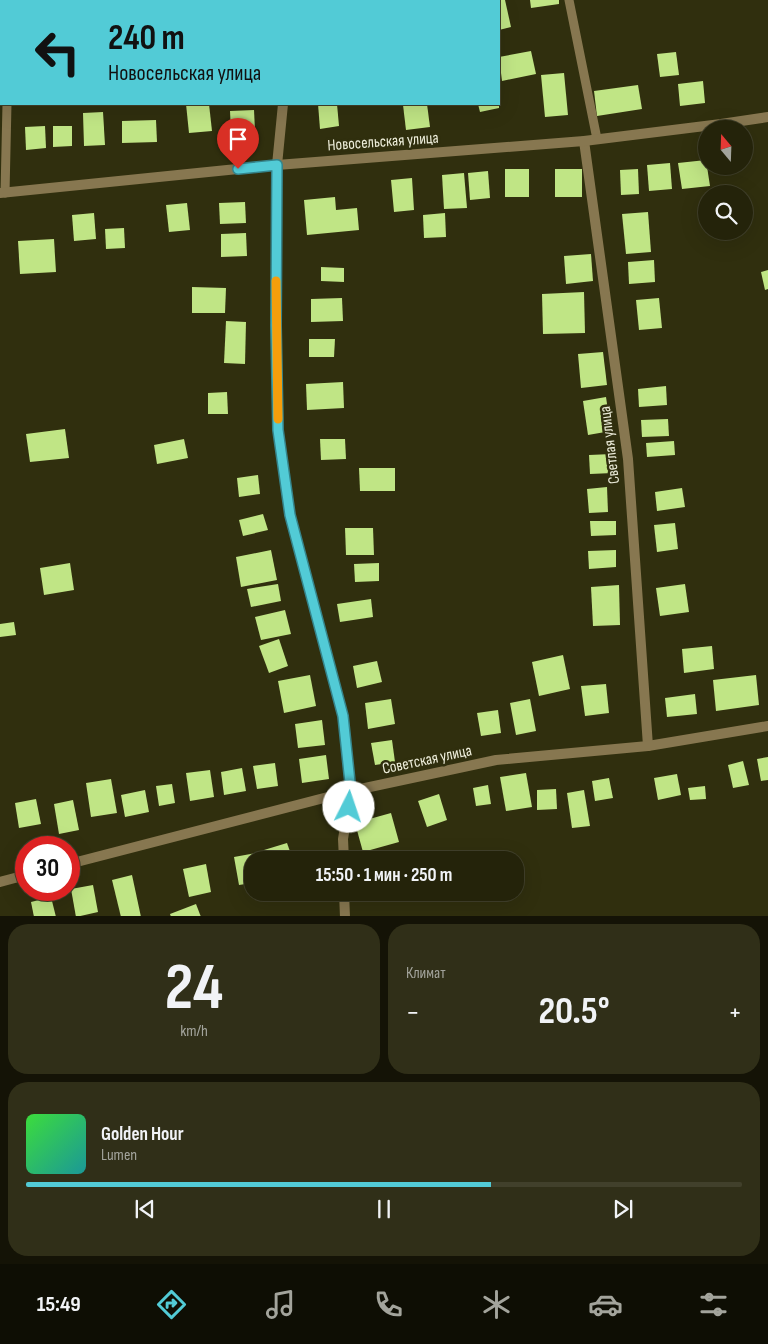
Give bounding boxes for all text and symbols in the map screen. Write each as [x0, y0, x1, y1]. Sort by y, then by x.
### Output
text: 240 m [108, 17, 185, 60]
icon: left [25, 20, 90, 85]
text: Новосельская улица [108, 60, 261, 87]
pin [217, 118, 259, 169]
north arrow [698, 120, 752, 175]
map controls [698, 120, 753, 240]
icon: arrive [224, 125, 252, 153]
street label: Новосельская улица [327, 129, 439, 155]
button: search [698, 185, 753, 240]
street label: Светлая улица [596, 405, 624, 485]
street label: Советская улица [381, 741, 473, 779]
position arrow [322, 780, 374, 832]
speed limit sign: 30 [15, 836, 80, 901]
text: 15:50 · 1 мин · 250 m [316, 864, 452, 887]
text: 24 [165, 950, 223, 1028]
text: Климат [406, 964, 446, 983]
text: 20.5° [538, 989, 610, 1034]
text: − [406, 996, 420, 1029]
text: + [728, 996, 742, 1029]
text: km/h [180, 1022, 208, 1041]
text: Golden Hour [101, 1123, 184, 1146]
text: Lumen [101, 1146, 137, 1165]
icon: previous [131, 1195, 159, 1223]
icon: pause [370, 1195, 398, 1223]
icon: next [609, 1195, 637, 1223]
icon: directions [154, 1287, 189, 1322]
icon: music [263, 1287, 298, 1322]
icon: phone [371, 1287, 406, 1322]
icon: climate [479, 1287, 514, 1322]
icon: car [588, 1287, 623, 1322]
icon: filters [696, 1287, 731, 1322]
text: 15:49 [37, 1291, 81, 1318]

